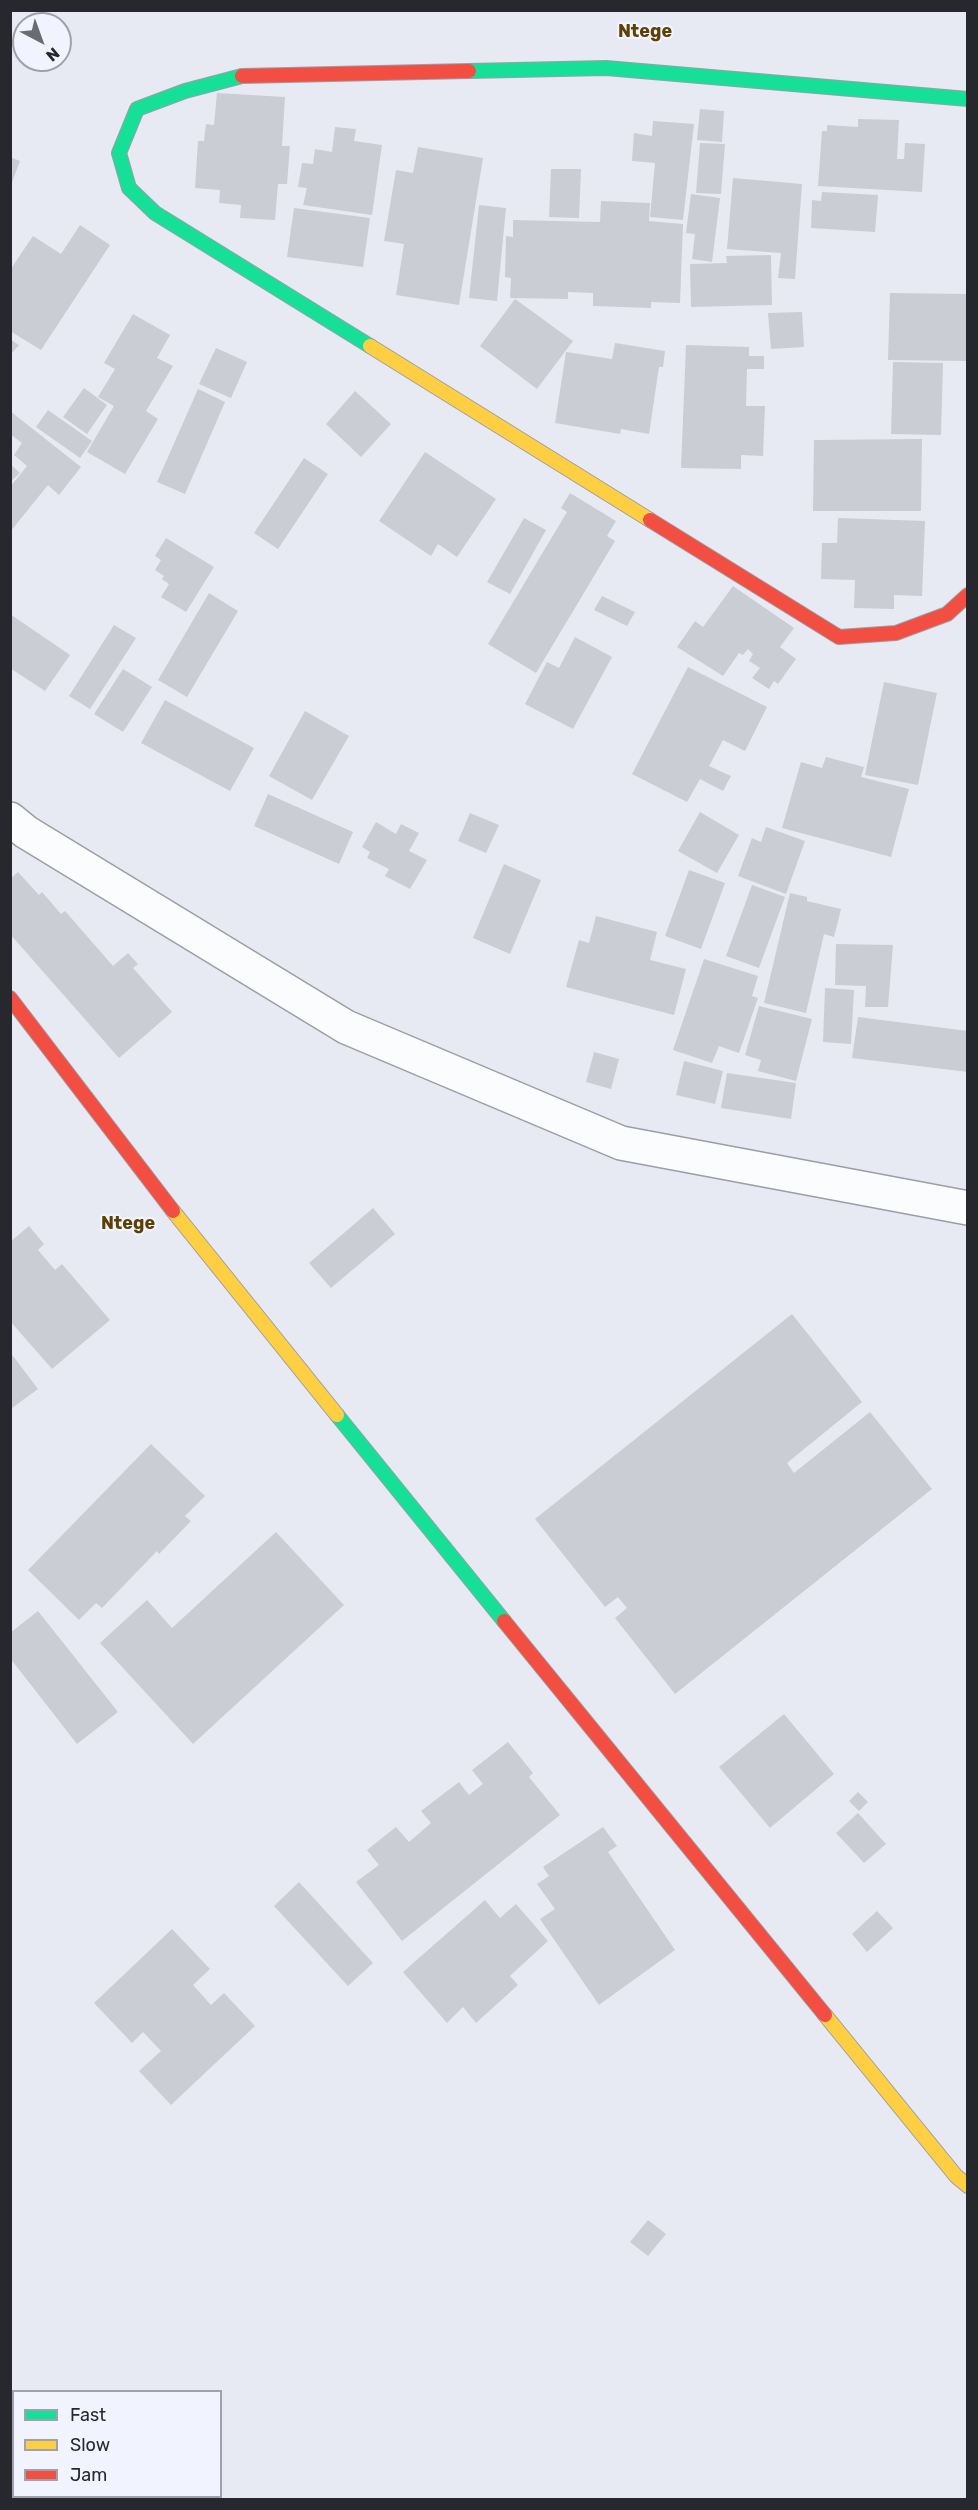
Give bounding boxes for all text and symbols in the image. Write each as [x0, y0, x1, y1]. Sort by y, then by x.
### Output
north arrow [12, 12, 72, 72]
district label: Ntege [618, 21, 672, 43]
text: N [42, 44, 63, 65]
district label: Ntege [101, 1213, 155, 1235]
legend [12, 2390, 222, 2498]
text: Fast [70, 2404, 106, 2426]
text: Slow [70, 2434, 110, 2456]
text: Jam [70, 2464, 107, 2486]

